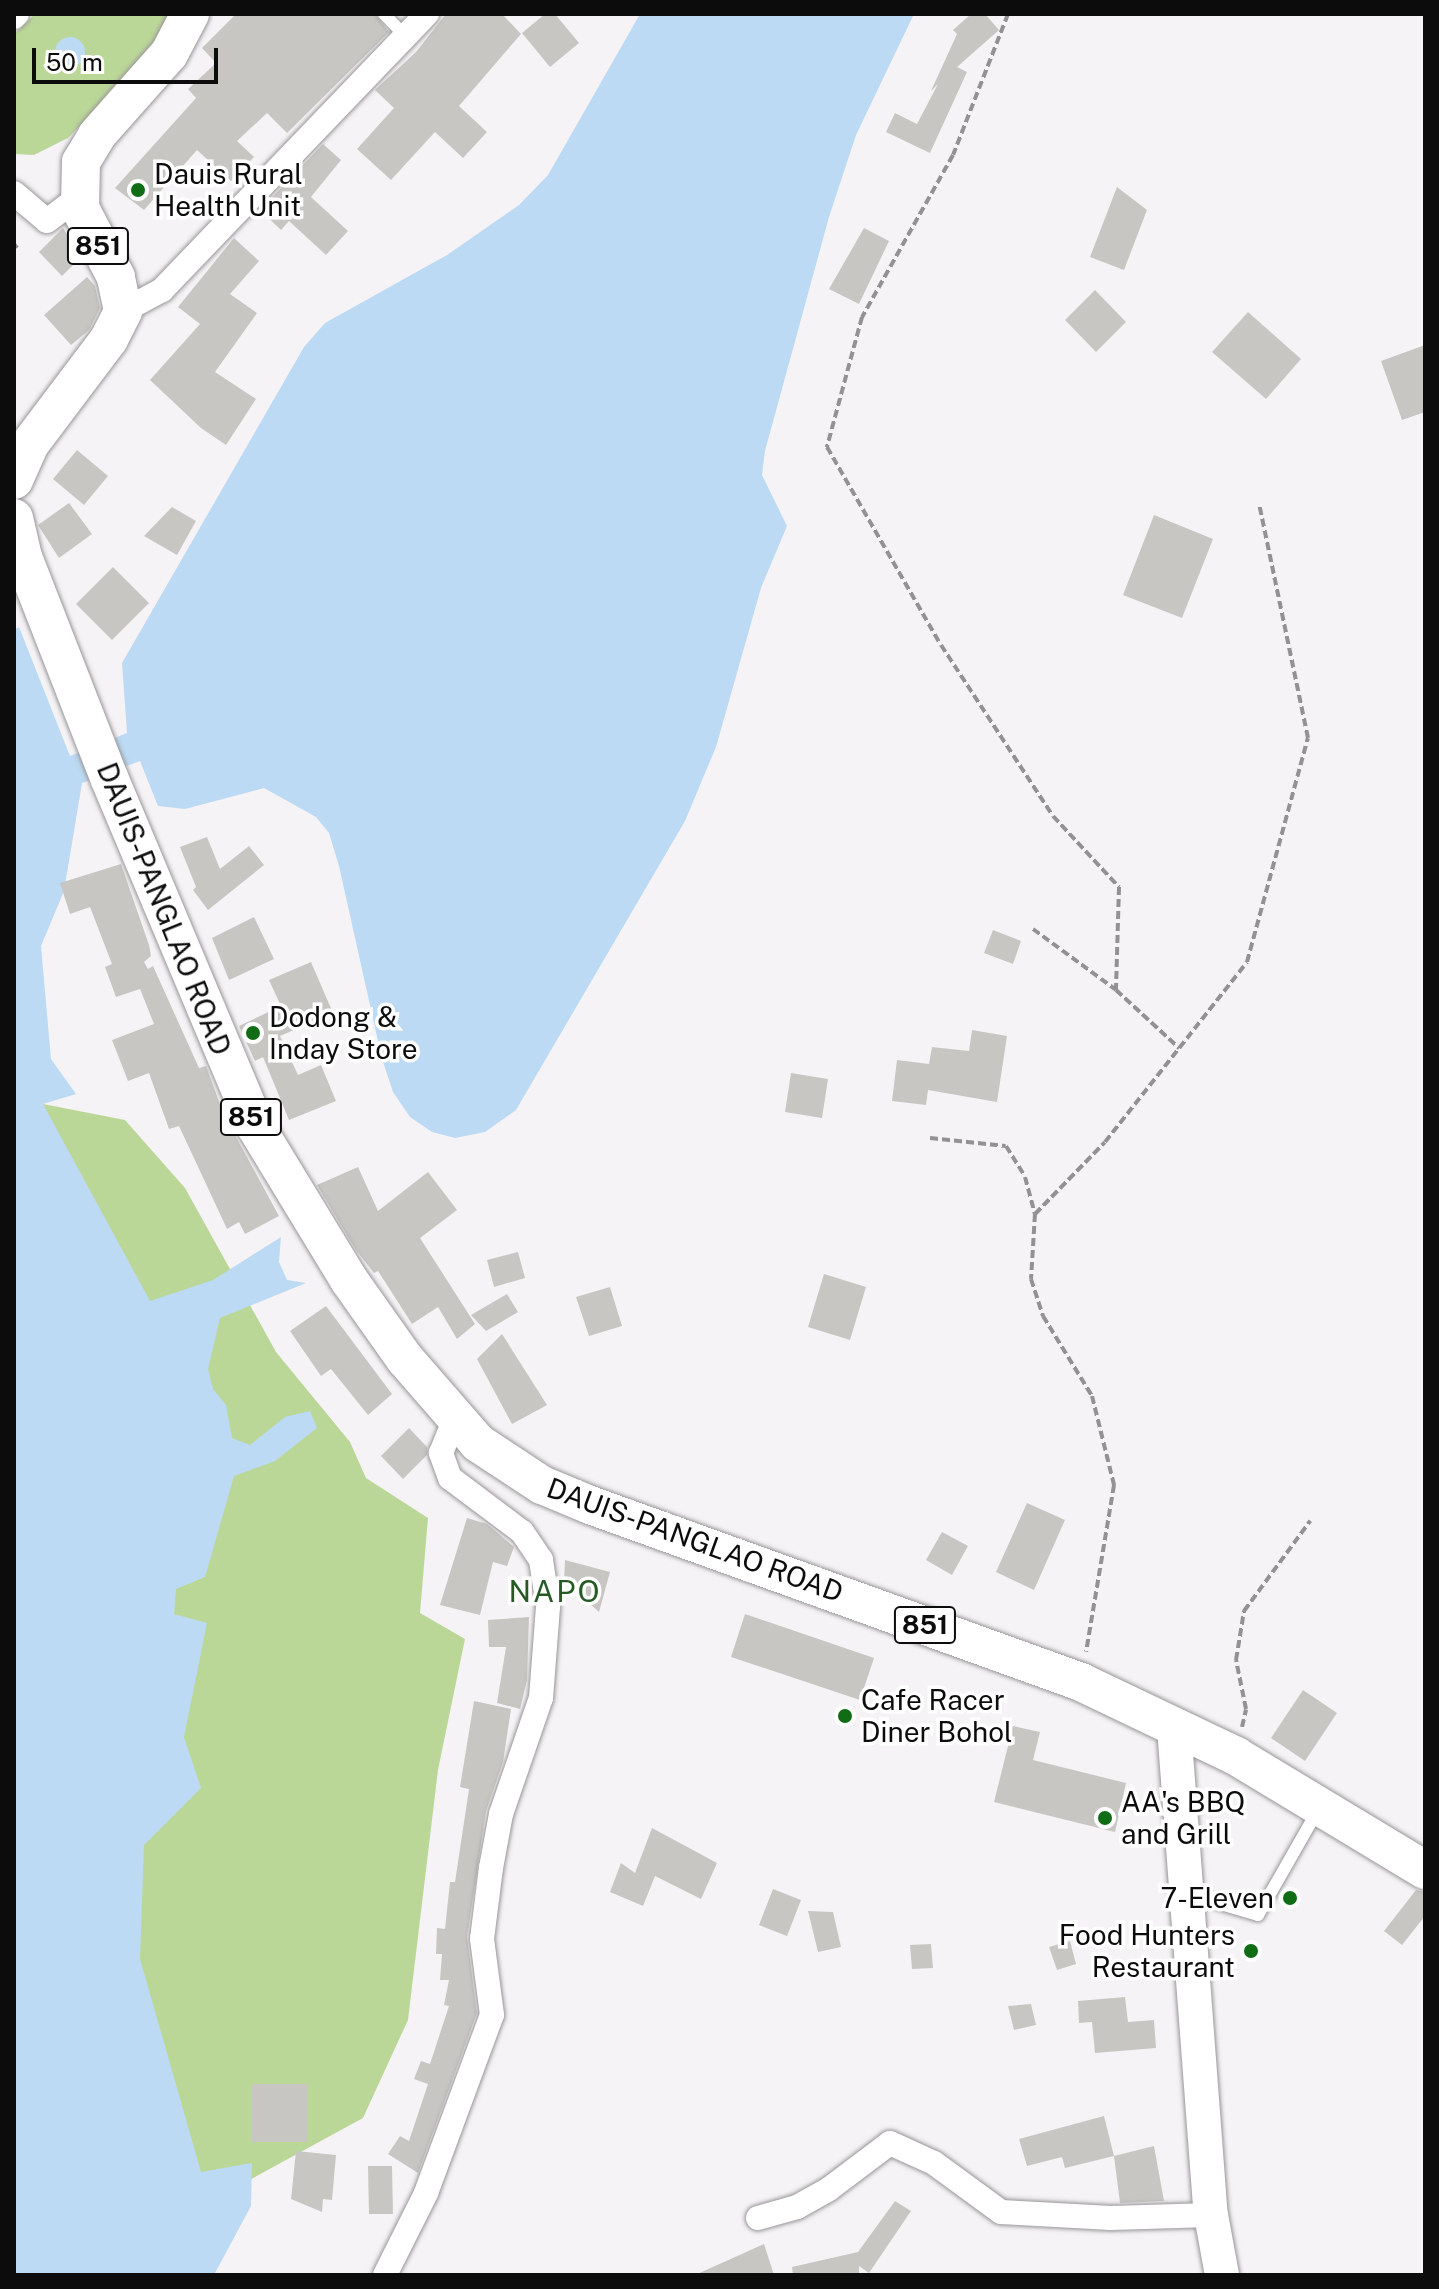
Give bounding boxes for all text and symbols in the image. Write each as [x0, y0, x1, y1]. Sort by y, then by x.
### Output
scale bar [36, 32, 222, 82]
text: 50 m [46, 48, 103, 76]
place label: Dauis Rural Health Unit [154, 157, 303, 223]
marker: Dauis Rural Health Unit [129, 181, 147, 199]
road number: 851 [66, 224, 130, 268]
street label: DAUIS-PANGLAO ROAD [90, 758, 238, 1060]
place label: Dodong & Inday Store [269, 1000, 418, 1066]
marker: Dodong & Inday Store [244, 1024, 262, 1042]
road number: 851 [219, 1095, 283, 1139]
street label: DAUIS-PANGLAO ROAD [542, 1471, 848, 1609]
district label: NAPO [508, 1573, 602, 1609]
road number: 851 [893, 1603, 957, 1647]
place label: Cafe Racer Diner Bohol [861, 1683, 1012, 1749]
marker: Cafe Racer Diner Bohol [836, 1707, 854, 1725]
place label: AA's BBQ and Grill [1121, 1785, 1245, 1851]
marker: AA's BBQ and Grill [1096, 1809, 1114, 1827]
place label: 7-Eleven [1160, 1881, 1274, 1915]
marker: 7-Eleven [1281, 1889, 1299, 1907]
place label: Food Hunters Restaurant [1059, 1918, 1235, 1984]
marker: Food Hunters Restaurant [1242, 1942, 1260, 1960]

